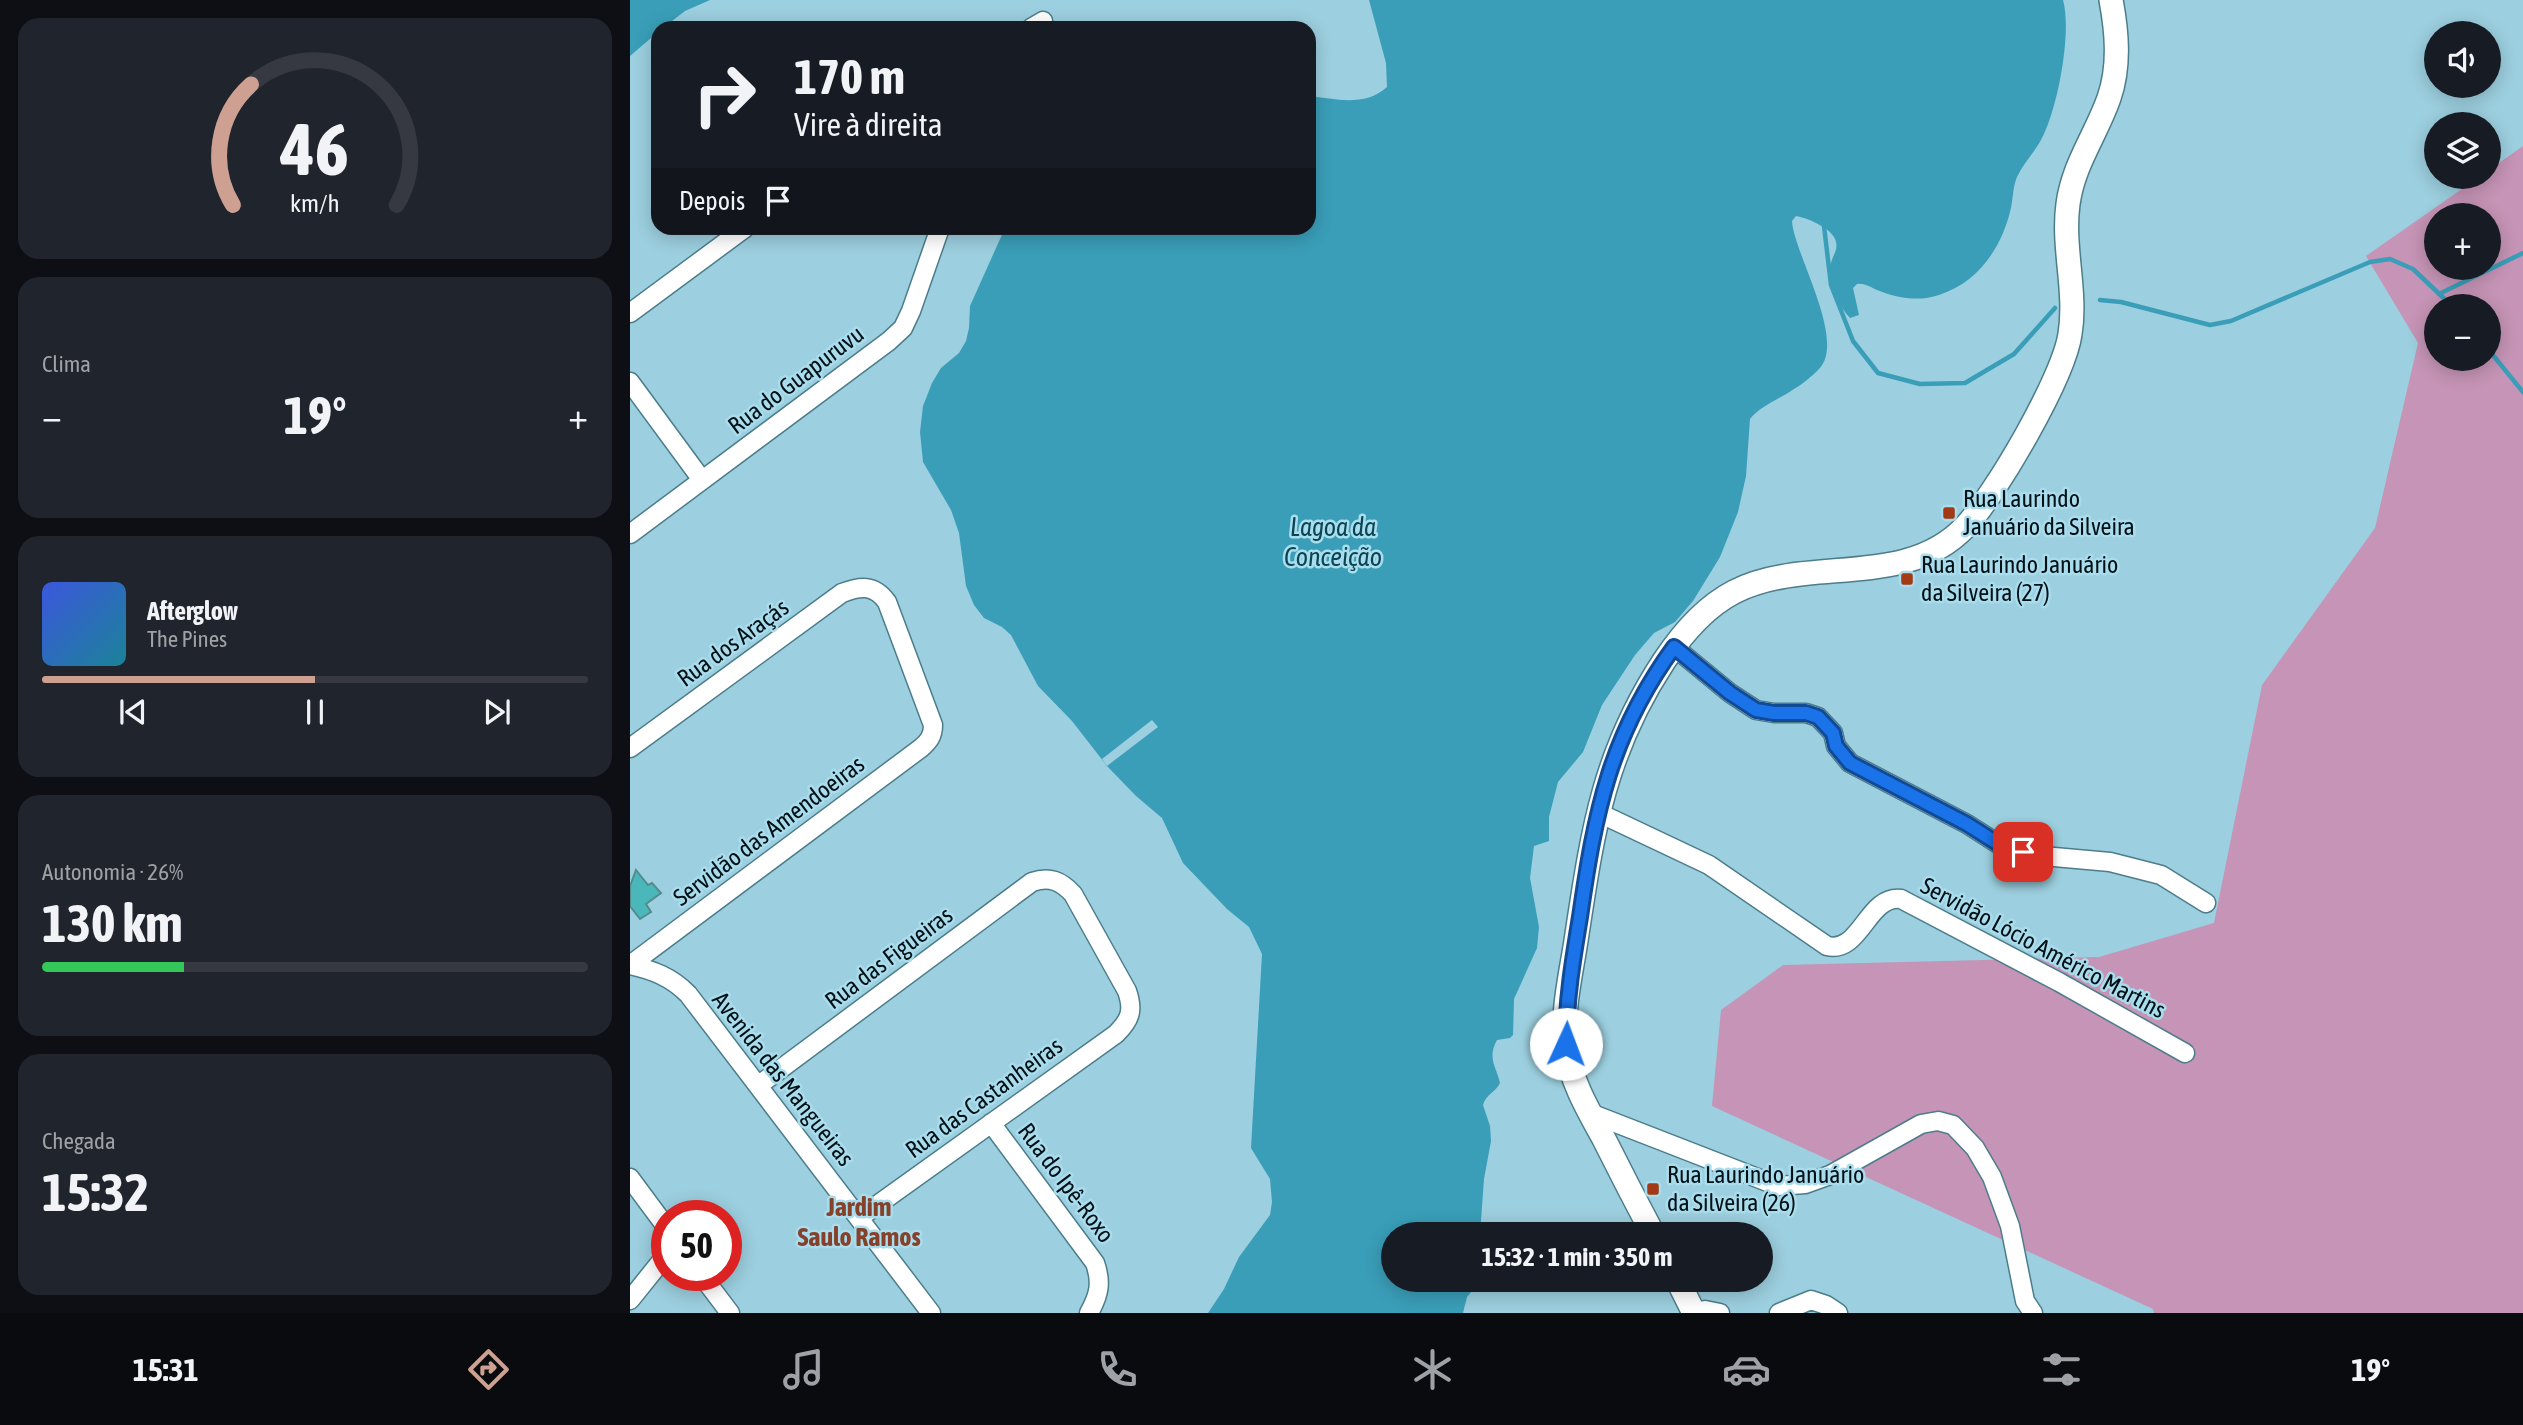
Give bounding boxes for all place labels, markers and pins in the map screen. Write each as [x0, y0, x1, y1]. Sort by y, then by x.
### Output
place label: Rua Laurindo Januário da Silveira [1963, 485, 2135, 540]
marker: Rua Laurindo Januário da Silveira [1941, 505, 1957, 521]
place label: Rua Laurindo Januário da Silveira (27) [1921, 551, 2118, 606]
marker: Rua Laurindo Januário da Silveira (27) [1899, 571, 1915, 587]
pin [1993, 822, 2053, 882]
place label: Rua Laurindo Januário da Silveira (26) [1667, 1161, 1864, 1216]
marker: Rua Laurindo Januário da Silveira (26) [1645, 1181, 1661, 1197]

